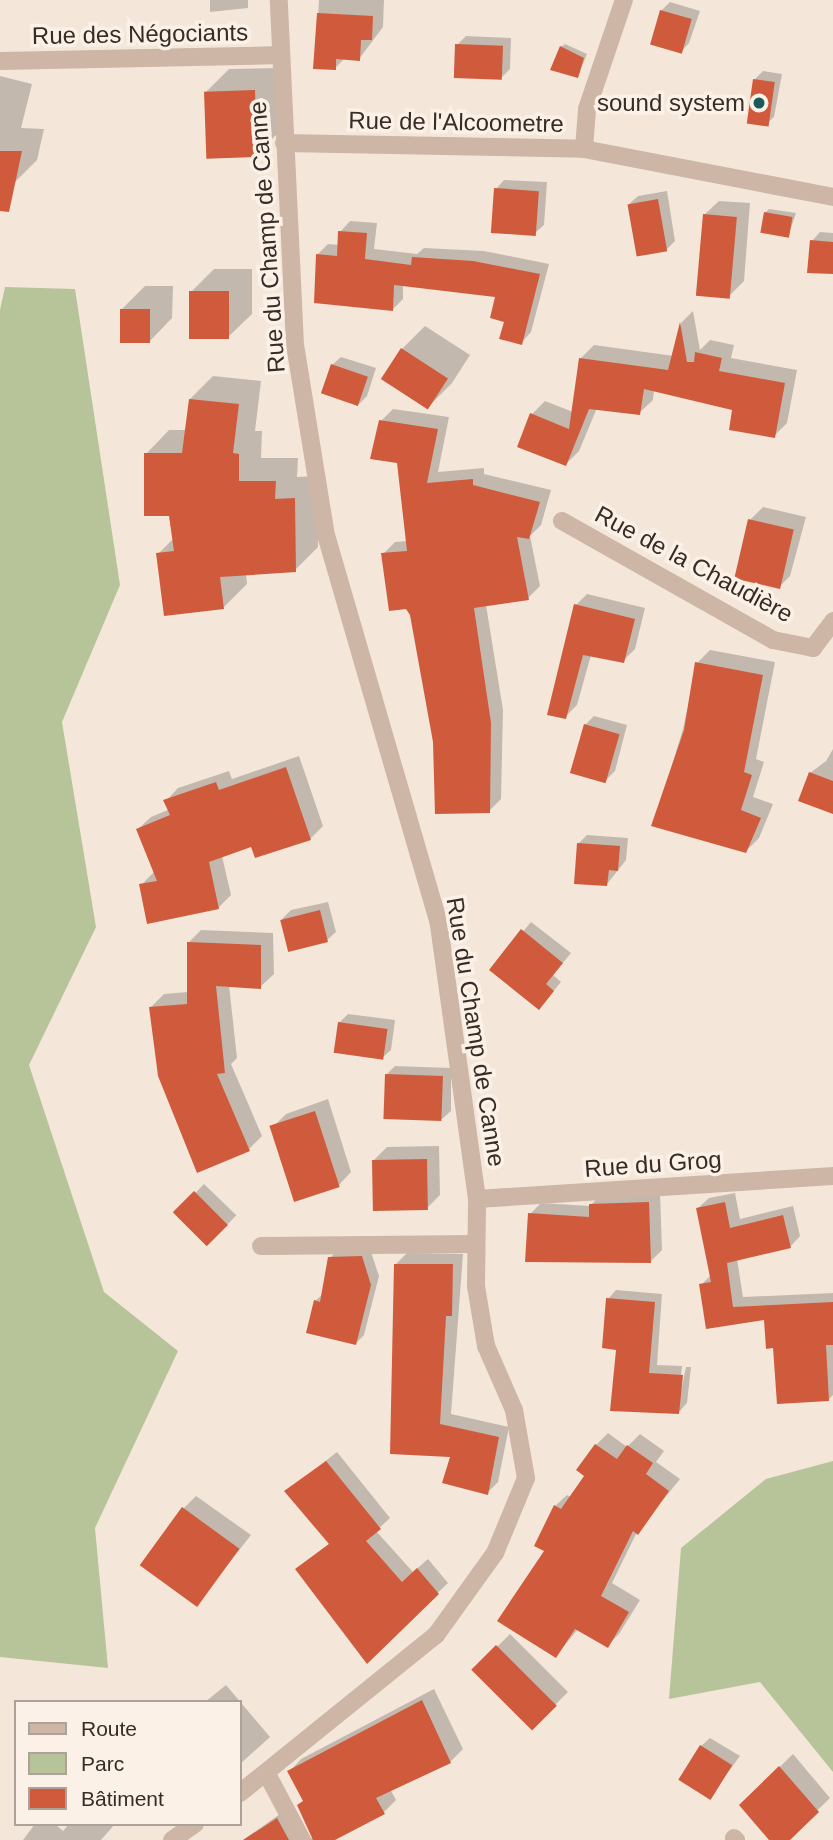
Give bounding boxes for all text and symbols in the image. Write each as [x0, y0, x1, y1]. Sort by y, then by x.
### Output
street label: Rue des Négociants [32, 18, 248, 50]
place label: sound system [597, 89, 745, 117]
marker: sound system [751, 95, 767, 111]
street label: Rue du Champ de Canne [243, 100, 291, 374]
street label: Rue de l'Alcoometre [348, 106, 564, 138]
street label: Rue de la Chaudière [590, 500, 798, 628]
street label: Rue du Champ de Canne [440, 895, 512, 1169]
street label: Rue du Grog [583, 1145, 723, 1183]
legend [14, 1700, 242, 1826]
text: Route [81, 1717, 137, 1740]
text: Parc [81, 1752, 124, 1775]
text: Bâtiment [81, 1787, 164, 1810]

